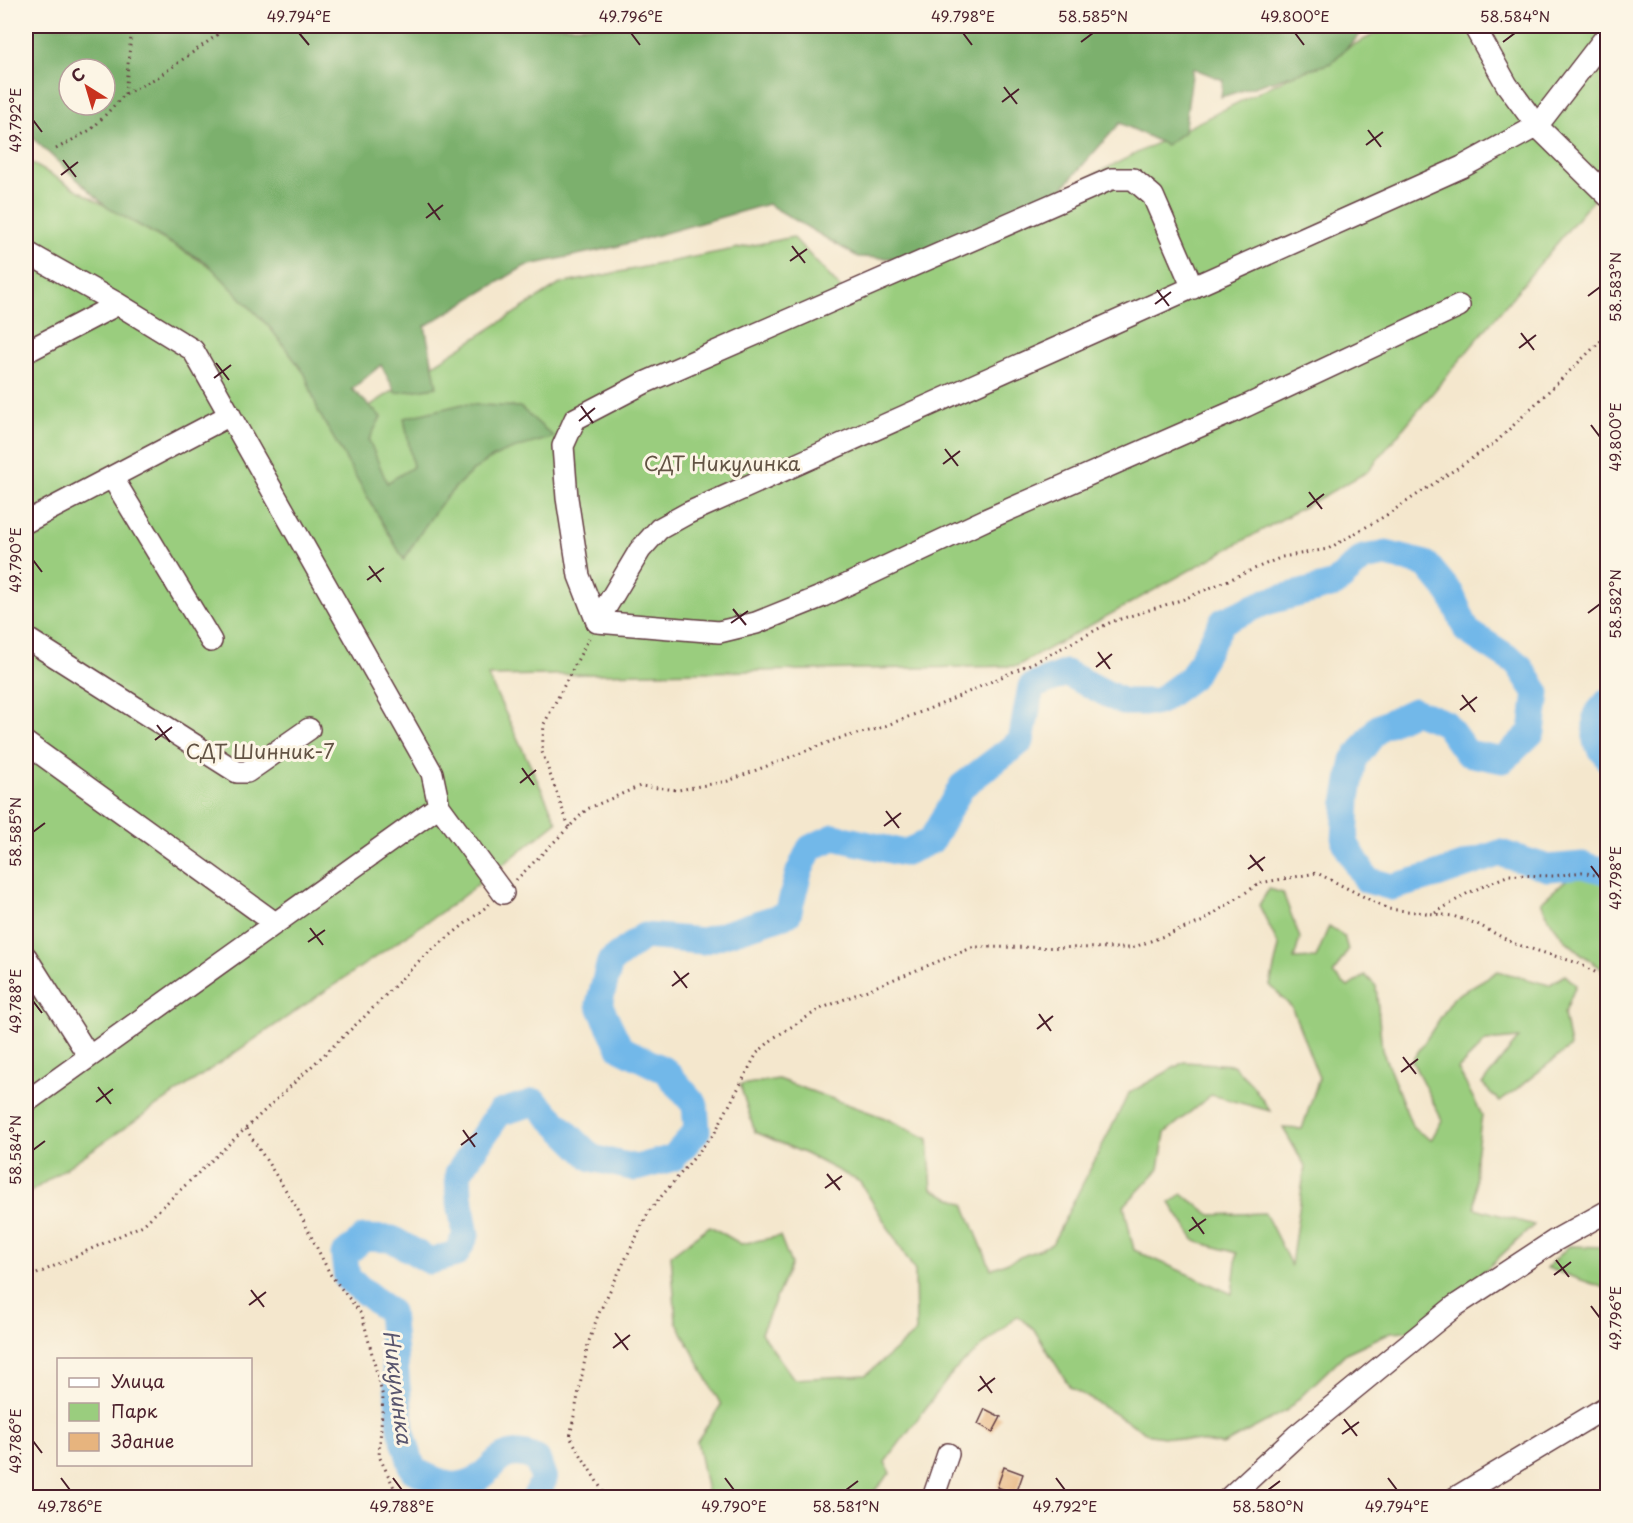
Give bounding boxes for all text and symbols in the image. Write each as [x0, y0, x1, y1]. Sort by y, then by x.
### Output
text: 49.794°E [267, 4, 331, 27]
text: 49.796°E [599, 4, 663, 27]
text: 49.798°E [931, 4, 995, 27]
text: 58.585°N [1058, 4, 1128, 27]
text: 49.800°E [1260, 4, 1330, 27]
text: 58.584°N [1480, 4, 1550, 27]
north arrow [57, 57, 117, 117]
text: С [65, 61, 89, 87]
text: 49.792°E [3, 88, 26, 152]
text: 58.583°N [1603, 252, 1626, 322]
text: 49.800°E [1603, 402, 1626, 472]
park label: СДТ Никулинка [644, 448, 801, 478]
text: 49.790°E [3, 527, 26, 593]
text: 58.582°N [1603, 569, 1626, 639]
park label: СДТ Шинник-7 [185, 736, 335, 766]
text: 58.585°N [3, 797, 26, 867]
text: 49.798°E [1603, 846, 1626, 910]
text: 49.788°E [3, 969, 26, 1033]
text: 58.584°N [3, 1115, 26, 1185]
text: 49.796°E [1603, 1286, 1626, 1350]
water label: Никулинка [376, 1328, 422, 1447]
legend [57, 1358, 252, 1466]
text: Улица [111, 1367, 165, 1394]
text: Парк [111, 1397, 158, 1424]
text: 49.786°E [3, 1408, 26, 1474]
text: Здание [111, 1427, 174, 1454]
text: 49.786°E [37, 1494, 103, 1517]
text: 49.788°E [370, 1494, 434, 1517]
text: 49.790°E [701, 1494, 767, 1517]
text: 58.581°N [812, 1494, 880, 1517]
text: 49.792°E [1033, 1494, 1097, 1517]
text: 58.580°N [1232, 1494, 1304, 1517]
text: 49.794°E [1365, 1494, 1429, 1517]

